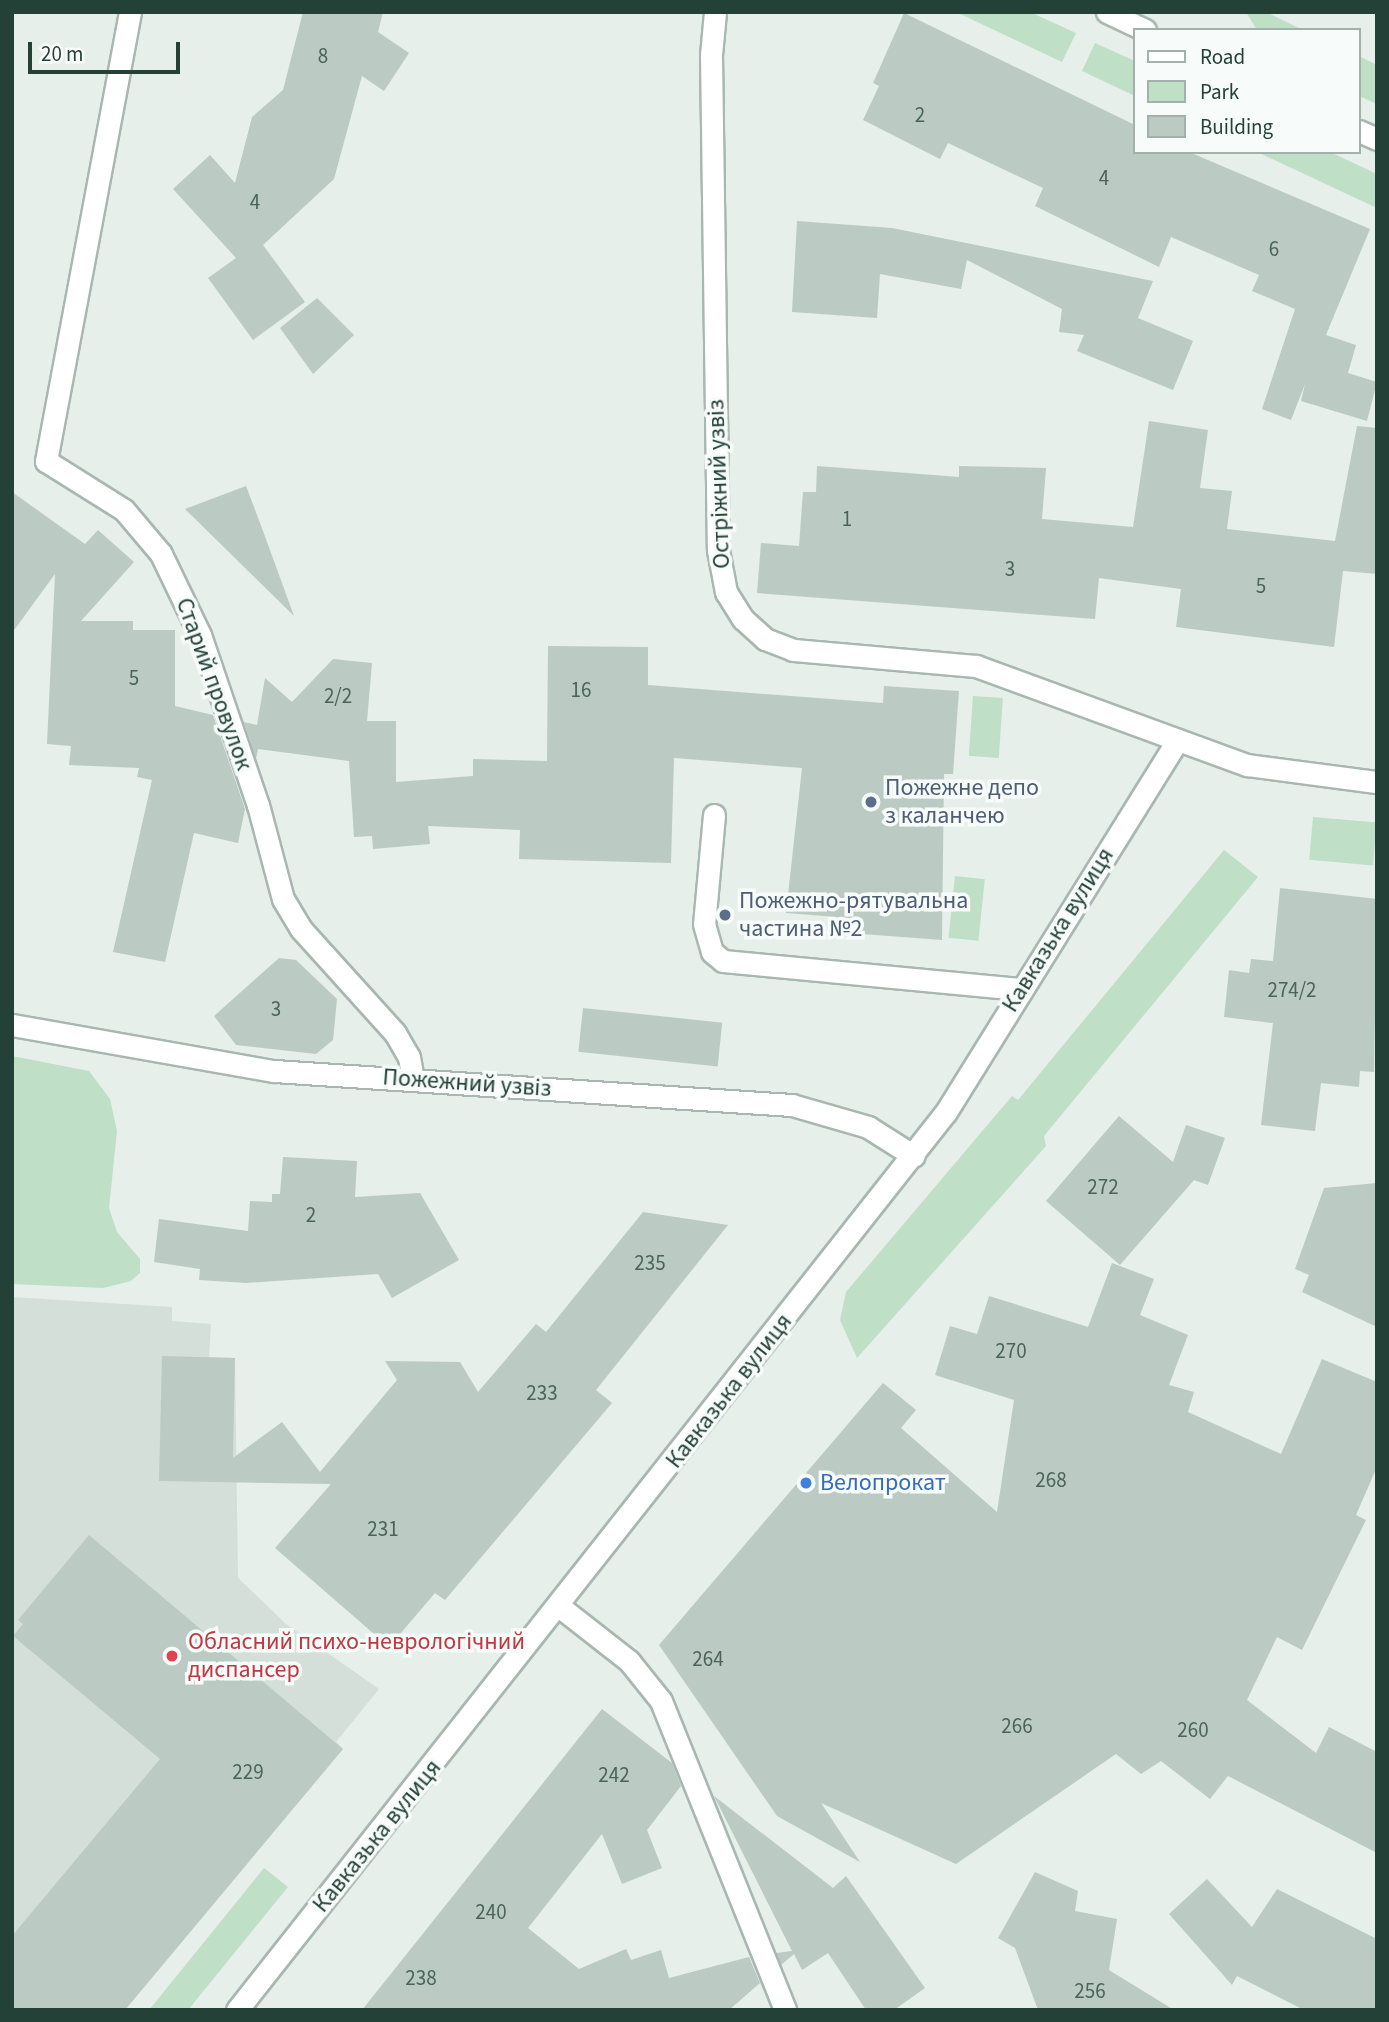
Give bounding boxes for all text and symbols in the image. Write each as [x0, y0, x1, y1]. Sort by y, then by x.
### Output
scale bar [32, 28, 184, 72]
legend [1134, 28, 1361, 154]
text: 20 m [41, 39, 83, 69]
text: Road [1200, 42, 1245, 72]
house number: 8 [318, 43, 328, 69]
text: Park [1200, 77, 1239, 107]
house number: 2 [915, 102, 925, 128]
text: Building [1200, 112, 1273, 142]
house number: 4 [1099, 165, 1109, 191]
house number: 4 [250, 189, 260, 215]
house number: 6 [1269, 236, 1279, 262]
street label: Остріжний узвіз [702, 399, 736, 569]
house number: 1 [842, 506, 852, 532]
house number: 3 [1005, 556, 1015, 582]
house number: 5 [1256, 573, 1266, 599]
street label: Старий провулок [169, 594, 259, 774]
house number: 5 [129, 665, 139, 691]
house number: 16 [571, 677, 591, 703]
house number: 2/2 [324, 683, 352, 709]
place label: Пожежне депо з каланчею [885, 774, 1039, 830]
marker: Пожежне депо з каланчею [863, 794, 879, 810]
street label: Кавказька вулиця [996, 842, 1120, 1018]
place label: Пожежно-рятувальна частина №2 [739, 887, 968, 943]
marker: Пожежно-рятувальна частина №2 [717, 907, 733, 923]
house number: 274/2 [1267, 977, 1317, 1003]
house number: 3 [271, 996, 281, 1022]
street label: Пожежний узвіз [382, 1063, 552, 1103]
house number: 272 [1087, 1174, 1119, 1200]
house number: 2 [306, 1202, 316, 1228]
house number: 235 [634, 1250, 666, 1276]
street label: Кавказька вулиця [660, 1308, 798, 1474]
house number: 270 [995, 1338, 1027, 1364]
house number: 233 [526, 1380, 558, 1406]
house number: 268 [1035, 1467, 1067, 1493]
place label: Велопрокат [820, 1469, 946, 1497]
marker: Велопрокат [798, 1475, 814, 1491]
house number: 231 [367, 1516, 399, 1542]
place label: Обласний психо-неврологічний диспансер [188, 1628, 525, 1684]
marker: Обласний психо-неврологічний диспансер [162, 1646, 182, 1666]
house number: 264 [692, 1646, 724, 1672]
house number: 266 [1001, 1713, 1033, 1739]
house number: 260 [1177, 1717, 1209, 1743]
street label: Кавказька вулиця [307, 1754, 447, 1918]
house number: 229 [232, 1759, 264, 1785]
house number: 242 [598, 1762, 630, 1788]
house number: 240 [475, 1899, 507, 1925]
house number: 238 [405, 1965, 437, 1991]
house number: 256 [1074, 1978, 1106, 2004]

